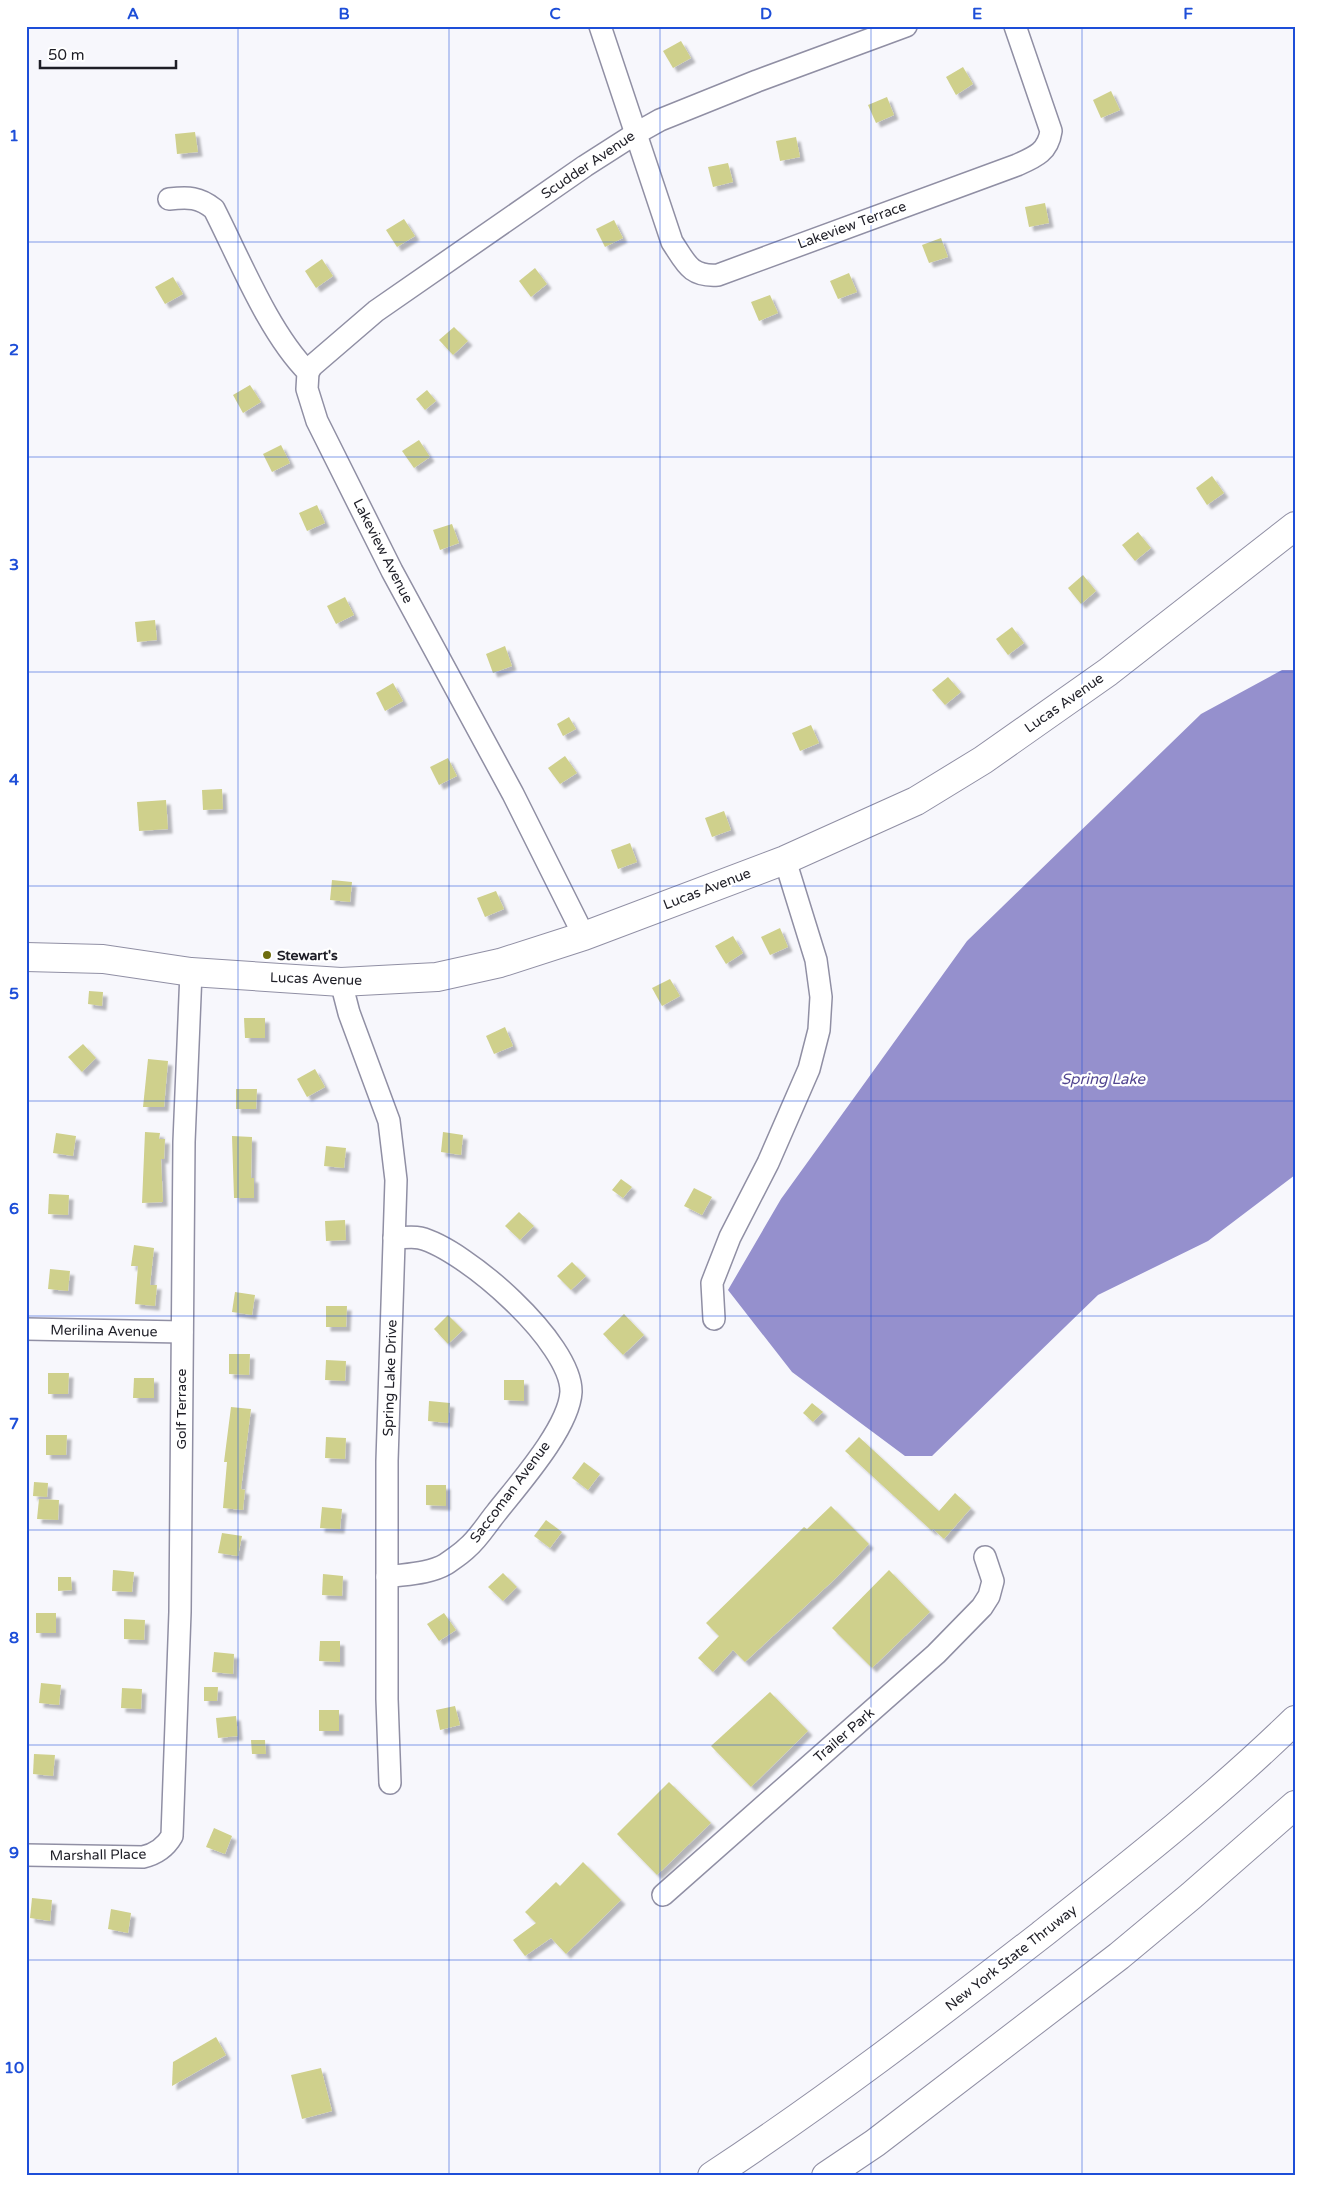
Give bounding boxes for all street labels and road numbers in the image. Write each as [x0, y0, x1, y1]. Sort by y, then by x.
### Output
street label: Scudder Avenue [538, 127, 638, 203]
street label: Lakeview Terrace [795, 197, 909, 253]
street label: Lakeview Avenue [349, 496, 417, 606]
street label: Lucas Avenue [1021, 669, 1107, 736]
street label: Lucas Avenue [661, 864, 753, 913]
street label: Lucas Avenue [270, 969, 363, 989]
street label: Spring Lake Drive [379, 1319, 401, 1437]
street label: Merilina Avenue [50, 1322, 158, 1340]
street label: Golf Terrace [173, 1368, 190, 1450]
street label: Saccoman Avenue [466, 1438, 554, 1546]
street label: Trailer Park [810, 1704, 878, 1766]
street label: Marshall Place [50, 1846, 146, 1864]
street label: New York State Thruway [942, 1901, 1080, 2015]

